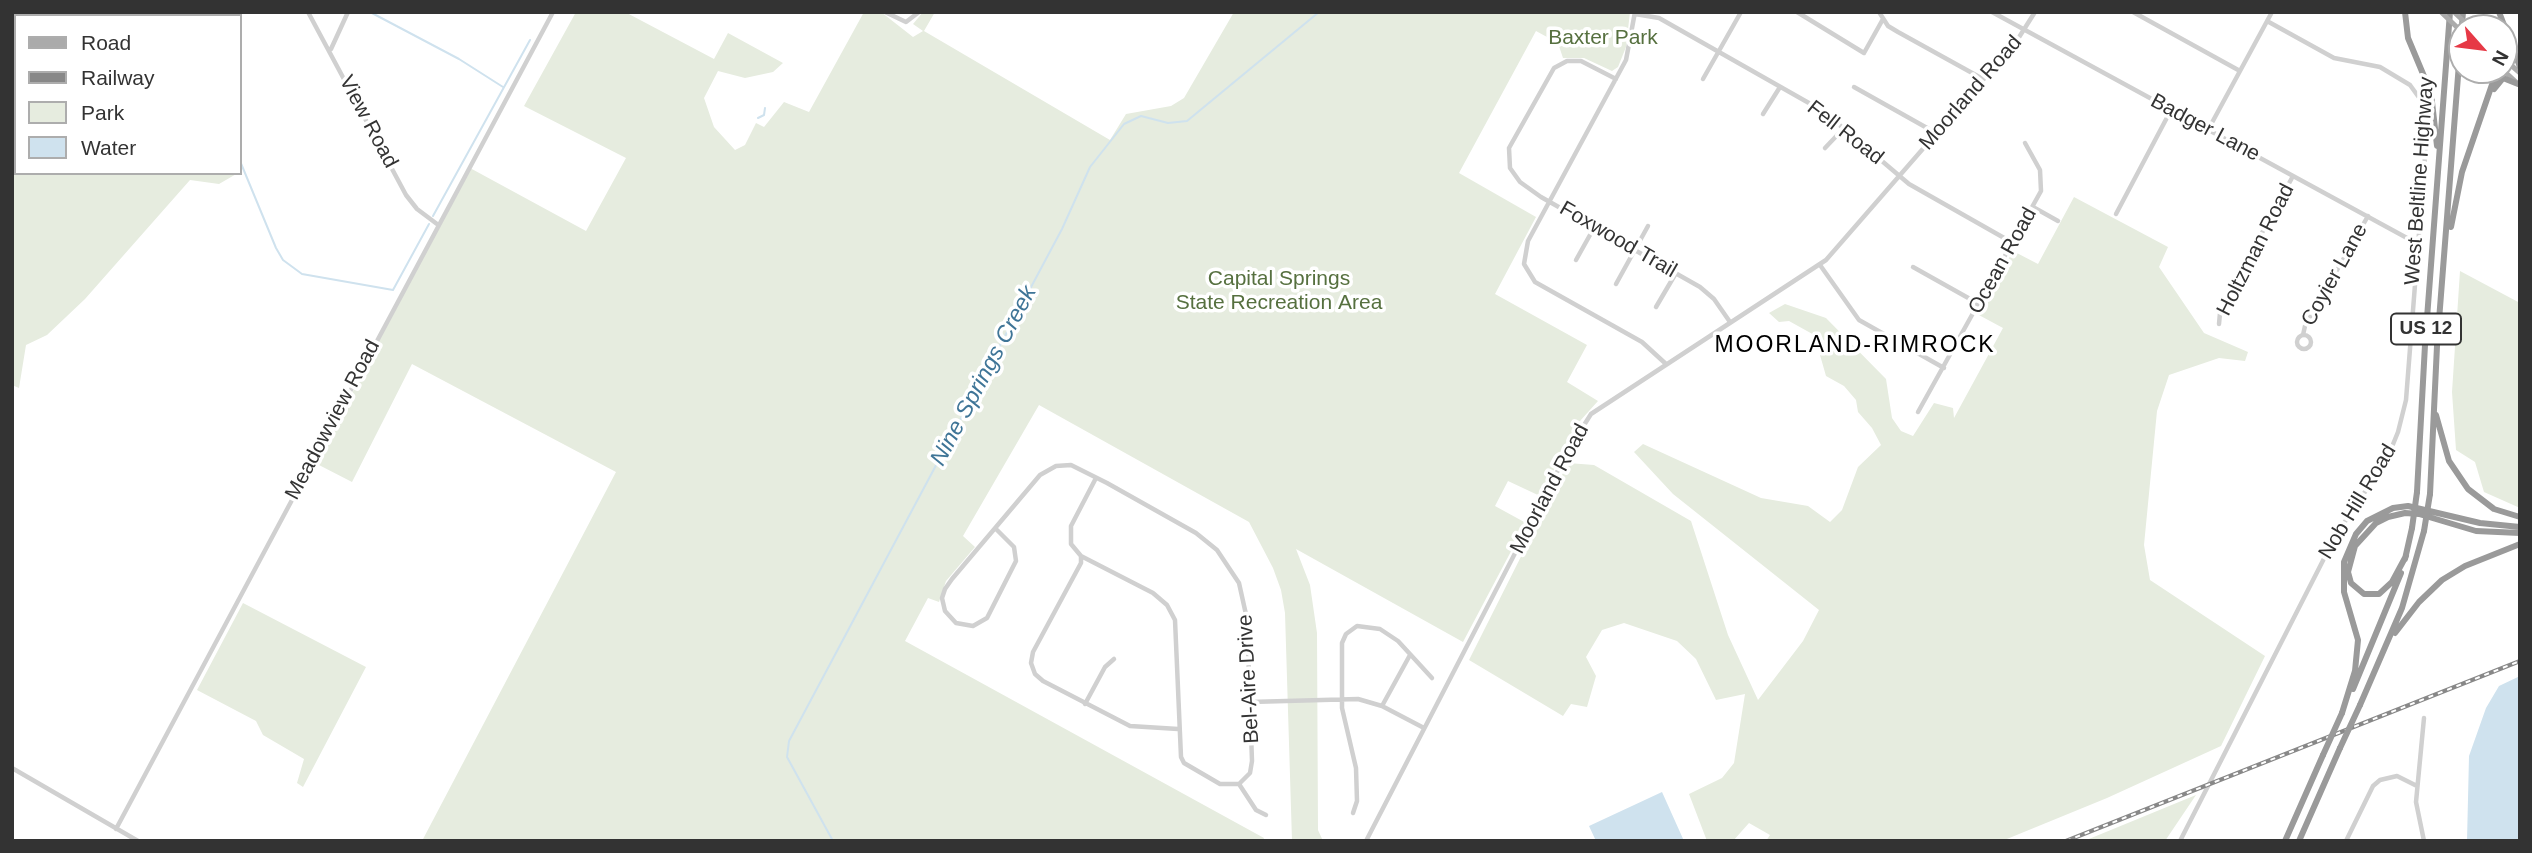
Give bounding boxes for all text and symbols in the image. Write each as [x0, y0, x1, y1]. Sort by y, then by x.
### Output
legend [14, 14, 242, 175]
north arrow [2448, 14, 2518, 84]
park label: Baxter Park [1548, 25, 1658, 51]
text: Road [81, 31, 131, 54]
street label: Moorland Road [1914, 31, 2028, 155]
text: N [2488, 47, 2513, 69]
text: Railway [81, 66, 155, 89]
street label: View Road [333, 71, 403, 173]
street label: West Beltline Highway [2400, 76, 2440, 286]
street label: Badger Lane [2146, 89, 2264, 167]
street label: Fell Road [1802, 95, 1888, 171]
text: Park [81, 101, 124, 124]
text: Water [81, 136, 136, 159]
street label: Holtzman Road [2212, 180, 2300, 320]
street label: Foxwood Trail [1555, 196, 1681, 284]
street label: Ocean Road [1963, 203, 2043, 319]
street label: Coyier Lane [2297, 219, 2373, 331]
park label: Capital Springs State Recreation Area [1176, 266, 1382, 316]
water label: Nine Springs Creek [925, 281, 1043, 471]
road number: US 12 [2391, 314, 2461, 344]
district label: MOORLAND-RIMROCK [1716, 332, 1994, 360]
street label: Meadowview Road [280, 336, 386, 504]
street label: Moorland Road [1505, 420, 1595, 558]
street label: Nob Hill Road [2314, 440, 2402, 564]
street label: Bel-Aire Drive [1233, 614, 1265, 744]

